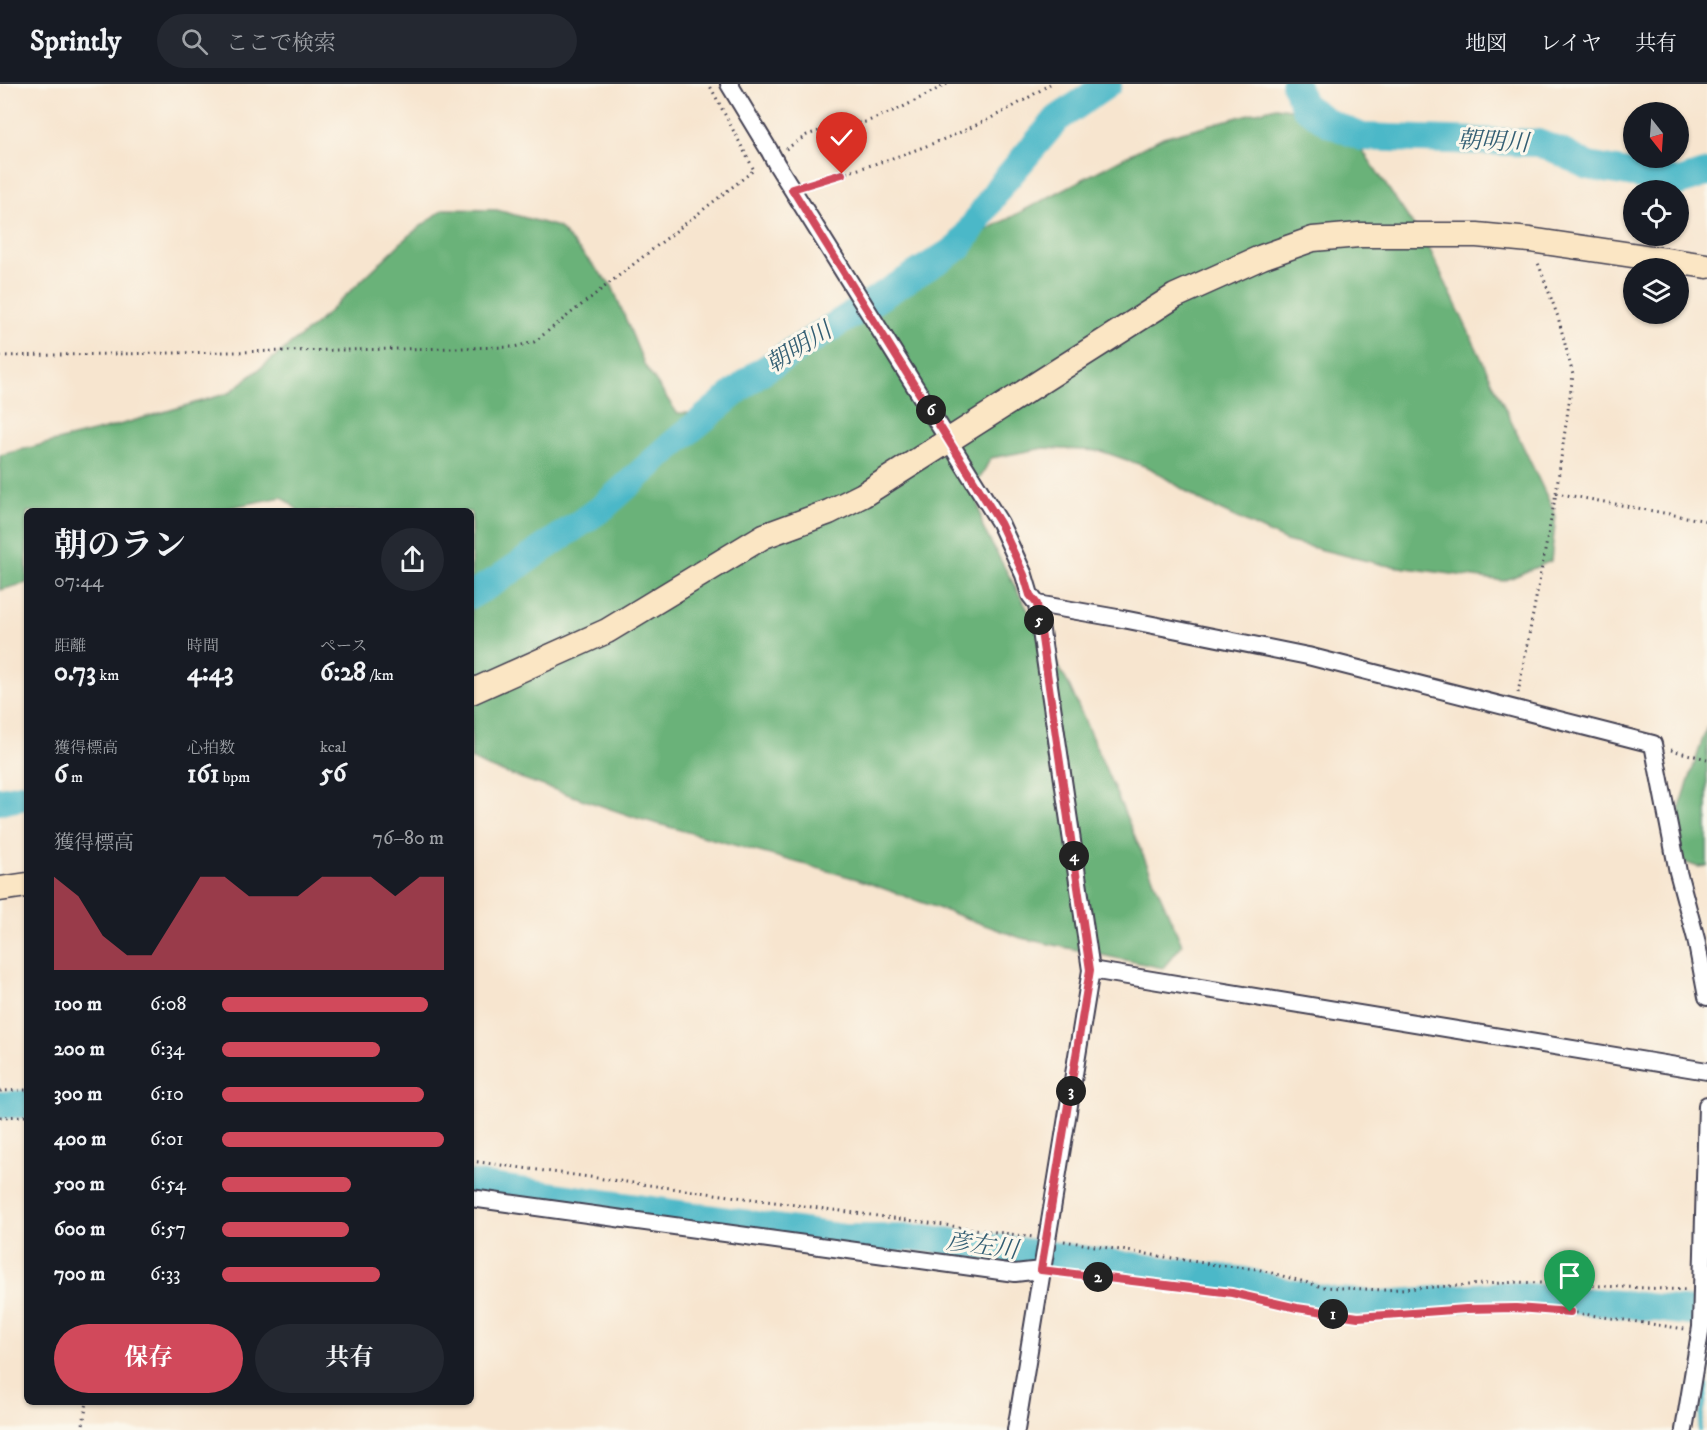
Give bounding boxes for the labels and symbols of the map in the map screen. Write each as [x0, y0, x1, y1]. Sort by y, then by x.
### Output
north arrow [1623, 102, 1689, 168]
pin [816, 112, 867, 174]
water label: 朝明川 [1456, 125, 1533, 159]
water label: 朝明川 [761, 315, 840, 380]
pin: 6 [916, 395, 946, 425]
pin: 5 [1024, 605, 1054, 635]
pin: 4 [1059, 841, 1089, 871]
pin: 3 [1056, 1076, 1086, 1106]
water label: 彦左川 [944, 1226, 1023, 1266]
pin [1544, 1250, 1595, 1312]
pin: 2 [1083, 1262, 1113, 1292]
pin: 1 [1318, 1299, 1348, 1329]

